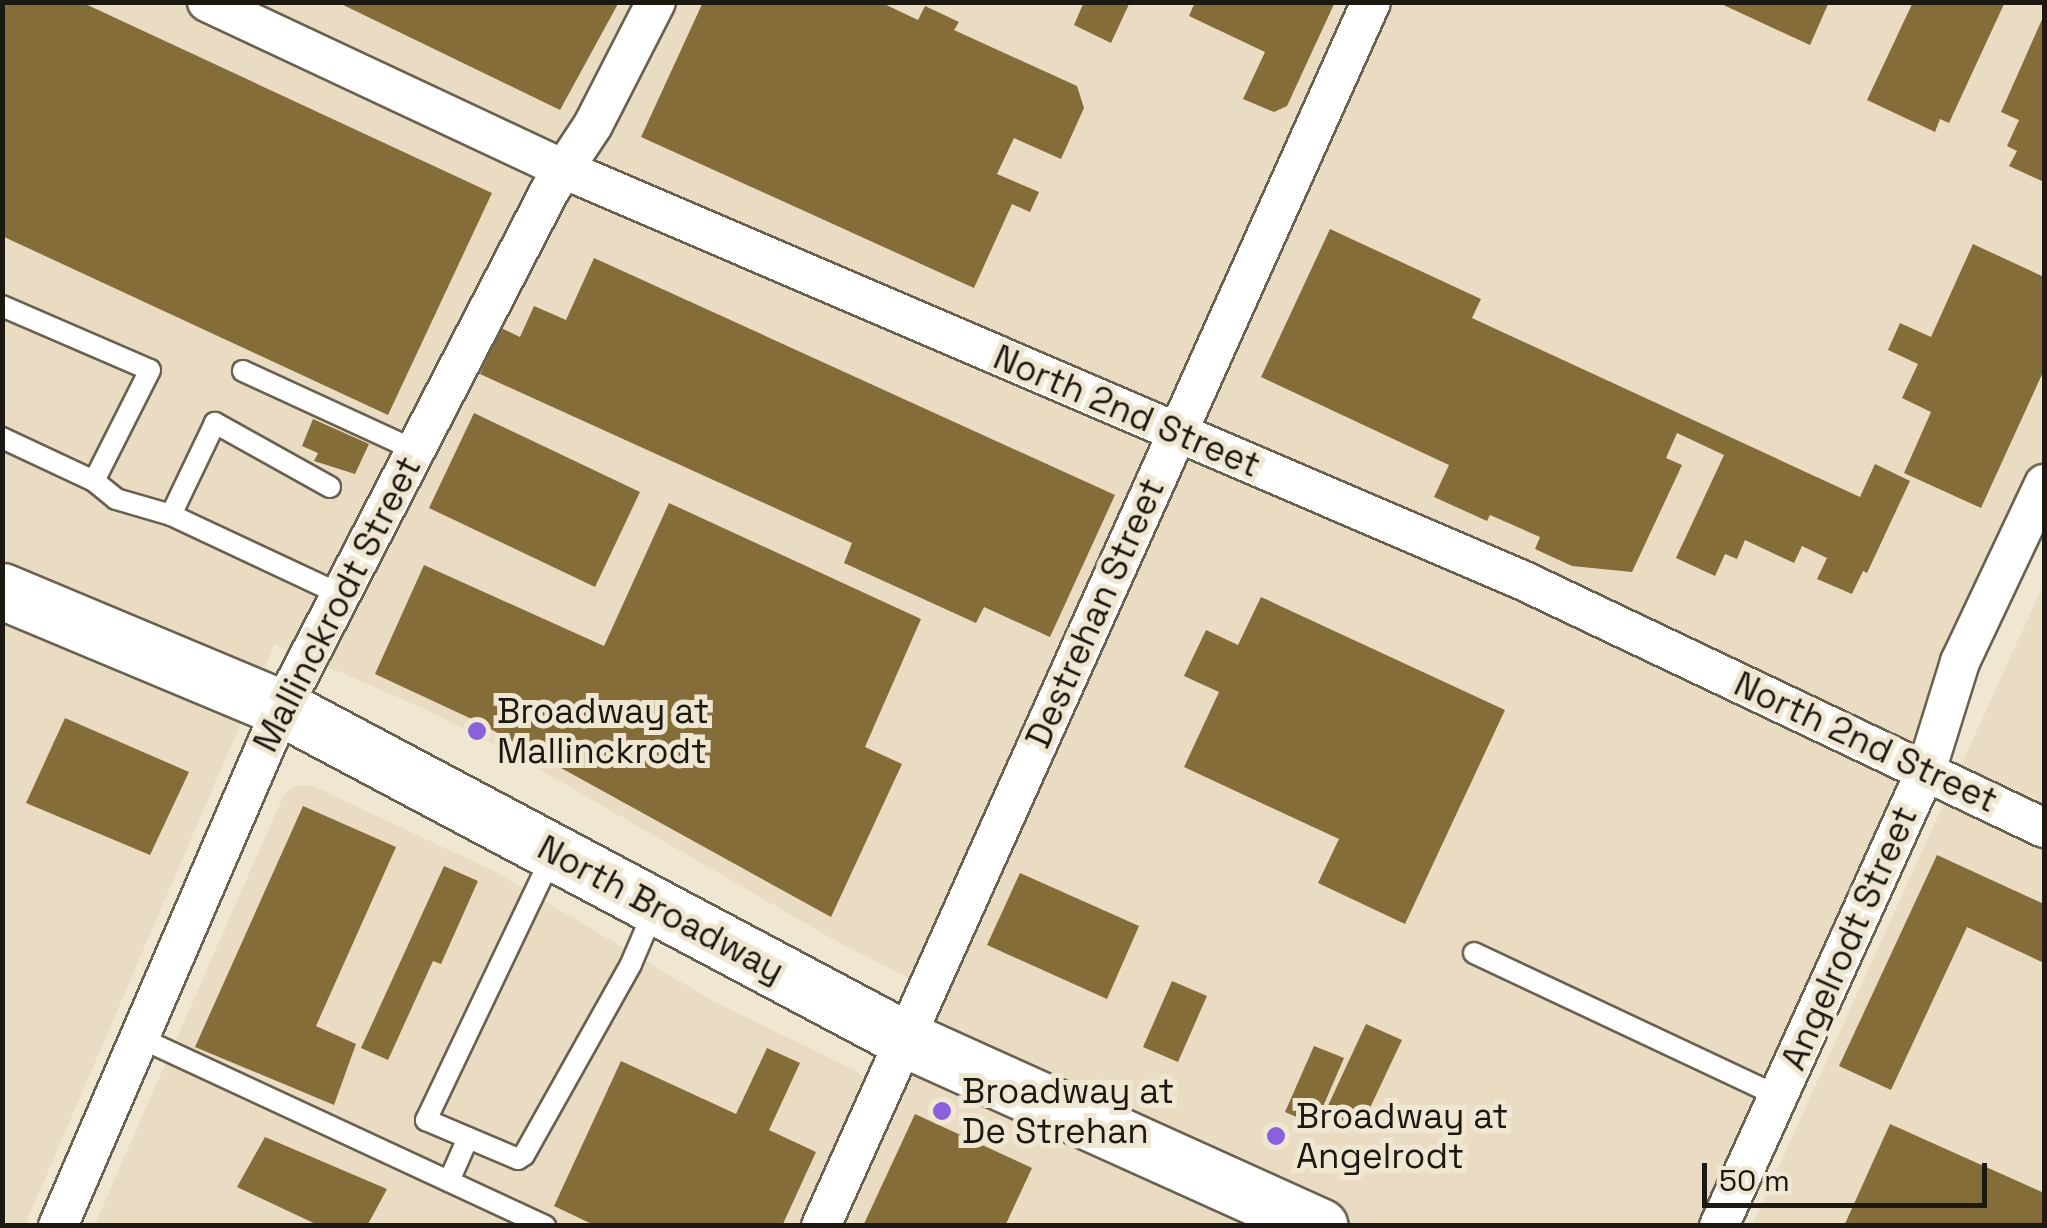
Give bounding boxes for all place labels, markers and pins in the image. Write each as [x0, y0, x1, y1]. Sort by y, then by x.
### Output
place label: Broadway at Mallinckrodt [497, 690, 709, 772]
marker: Broadway at Mallinckrodt [466, 720, 488, 742]
place label: Broadway at De Strehan [962, 1070, 1174, 1152]
place label: Broadway at Angelrodt [1296, 1095, 1508, 1177]
marker: Broadway at De Strehan [931, 1100, 953, 1122]
marker: Broadway at Angelrodt [1265, 1125, 1287, 1147]

